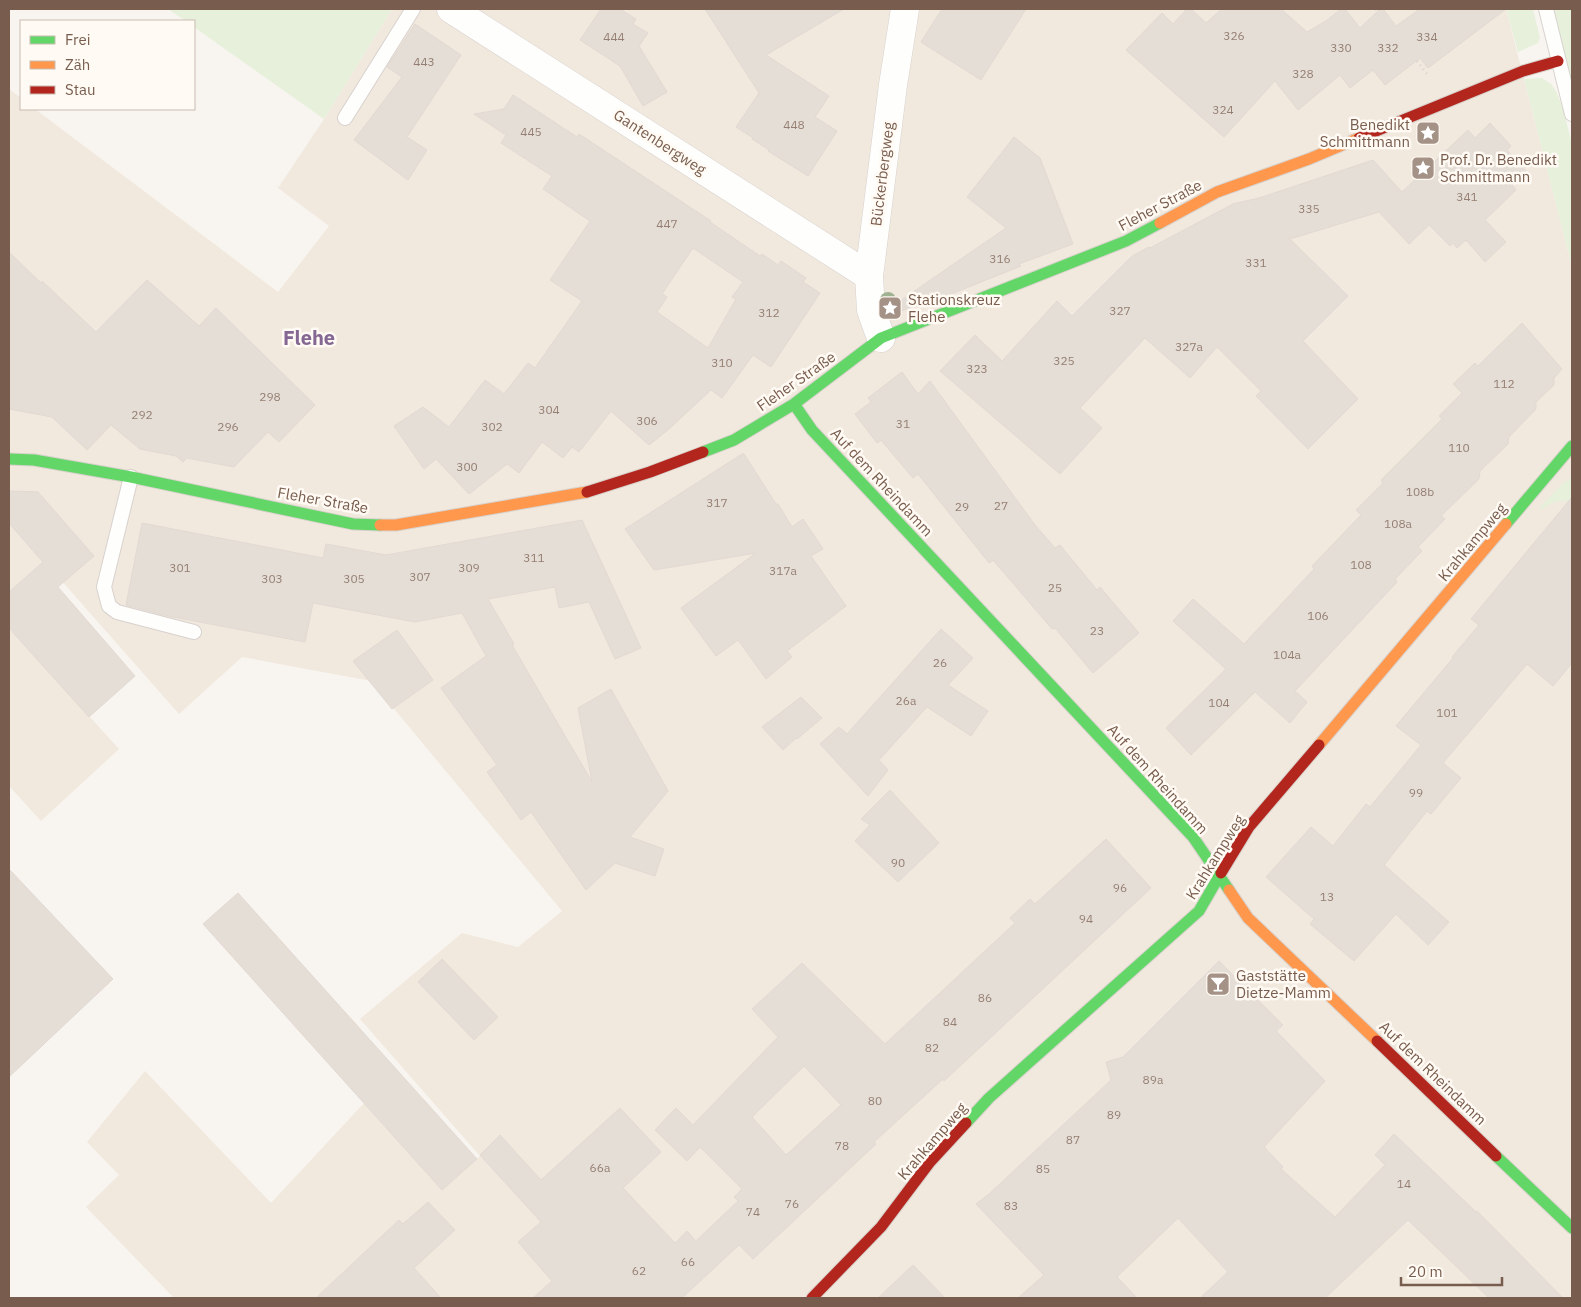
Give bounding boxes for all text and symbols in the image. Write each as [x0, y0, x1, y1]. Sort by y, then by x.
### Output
legend [20, 20, 195, 110]
house number: 326 [1223, 28, 1245, 43]
house number: 444 [603, 29, 625, 44]
house number: 334 [1416, 29, 1438, 44]
text: Frei [65, 30, 91, 49]
house number: 330 [1330, 40, 1352, 55]
house number: 332 [1377, 40, 1399, 55]
house number: 443 [413, 54, 435, 69]
text: Zäh [65, 55, 90, 74]
house number: 328 [1292, 66, 1314, 81]
text: Stau [65, 80, 96, 99]
house number: 324 [1212, 102, 1234, 117]
street label: Gantenbergweg [610, 105, 710, 179]
place label: Benedikt Schmittmann [1320, 115, 1410, 151]
house number: 448 [783, 117, 805, 132]
place icon: Benedikt Schmittmann [1415, 120, 1441, 146]
street label: Bückerbergweg [866, 121, 898, 227]
house number: 445 [520, 124, 542, 139]
place label: Prof. Dr. Benedikt Schmittmann [1440, 150, 1557, 186]
place icon: Prof. Dr. Benedikt Schmittmann [1410, 155, 1436, 181]
street label: Fleher Straße [1115, 175, 1205, 235]
house number: 341 [1456, 189, 1478, 204]
house number: 335 [1298, 201, 1320, 216]
house number: 447 [656, 216, 678, 231]
house number: 316 [989, 251, 1011, 266]
house number: 331 [1245, 255, 1267, 270]
place label: Stationskreuz Flehe [908, 290, 1000, 326]
place icon: Stationskreuz Flehe [877, 295, 903, 321]
house number: 327 [1109, 303, 1131, 318]
house number: 312 [758, 305, 780, 320]
district label: Flehe [283, 324, 335, 351]
house number: 327a [1175, 339, 1204, 354]
street label: Fleher Straße [753, 347, 839, 415]
house number: 325 [1053, 353, 1075, 368]
house number: 310 [711, 355, 733, 370]
house number: 323 [966, 361, 988, 376]
house number: 112 [1493, 376, 1515, 391]
house number: 298 [259, 389, 281, 404]
house number: 304 [538, 402, 560, 417]
house number: 292 [131, 407, 153, 422]
house number: 306 [636, 413, 658, 428]
house number: 31 [896, 416, 910, 431]
house number: 296 [217, 419, 239, 434]
house number: 302 [481, 419, 503, 434]
street label: Auf dem Rheindamm [827, 424, 937, 540]
house number: 110 [1448, 440, 1470, 455]
house number: 300 [456, 459, 478, 474]
street label: Fleher Straße [276, 483, 370, 517]
house number: 108b [1406, 484, 1434, 499]
house number: 317 [706, 495, 728, 510]
house number: 27 [994, 498, 1008, 513]
house number: 29 [955, 499, 969, 514]
street label: Krahkampweg [1434, 499, 1510, 585]
house number: 108a [1384, 516, 1413, 531]
house number: 311 [523, 550, 545, 565]
house number: 108 [1350, 557, 1372, 572]
house number: 301 [169, 560, 191, 575]
house number: 309 [458, 560, 480, 575]
house number: 317a [769, 563, 798, 578]
house number: 307 [409, 569, 431, 584]
house number: 303 [261, 571, 283, 586]
house number: 305 [343, 571, 365, 586]
house number: 25 [1048, 580, 1062, 595]
house number: 106 [1307, 608, 1329, 623]
house number: 23 [1090, 623, 1104, 638]
house number: 104a [1273, 647, 1302, 662]
house number: 26 [933, 655, 947, 670]
house number: 26a [896, 693, 917, 708]
house number: 104 [1208, 695, 1230, 710]
house number: 101 [1436, 705, 1458, 720]
street label: Auf dem Rheindamm [1104, 720, 1212, 838]
house number: 99 [1409, 785, 1423, 800]
street label: Krahkampweg [1181, 811, 1249, 903]
house number: 90 [891, 855, 905, 870]
house number: 96 [1113, 880, 1127, 895]
house number: 13 [1320, 889, 1334, 904]
house number: 94 [1079, 911, 1093, 926]
place label: Gaststätte Dietze-Mamm [1236, 966, 1331, 1002]
bar icon: Gaststätte Dietze-Mamm [1205, 971, 1231, 997]
house number: 86 [978, 990, 992, 1005]
house number: 84 [943, 1014, 957, 1029]
street label: Auf dem Rheindamm [1375, 1017, 1491, 1129]
house number: 82 [925, 1040, 939, 1055]
house number: 89a [1143, 1072, 1164, 1087]
house number: 80 [868, 1093, 882, 1108]
street label: Krahkampweg [893, 1098, 971, 1184]
house number: 89 [1107, 1107, 1121, 1122]
house number: 87 [1066, 1132, 1080, 1147]
house number: 78 [835, 1138, 849, 1153]
house number: 66a [590, 1160, 611, 1175]
house number: 85 [1036, 1161, 1050, 1176]
house number: 14 [1397, 1176, 1411, 1191]
house number: 76 [785, 1196, 799, 1211]
house number: 83 [1004, 1198, 1018, 1213]
house number: 74 [746, 1204, 760, 1219]
house number: 66 [681, 1254, 695, 1269]
scale bar [1401, 1254, 1502, 1286]
text: 20 m [1408, 1262, 1443, 1281]
house number: 62 [632, 1263, 646, 1278]

